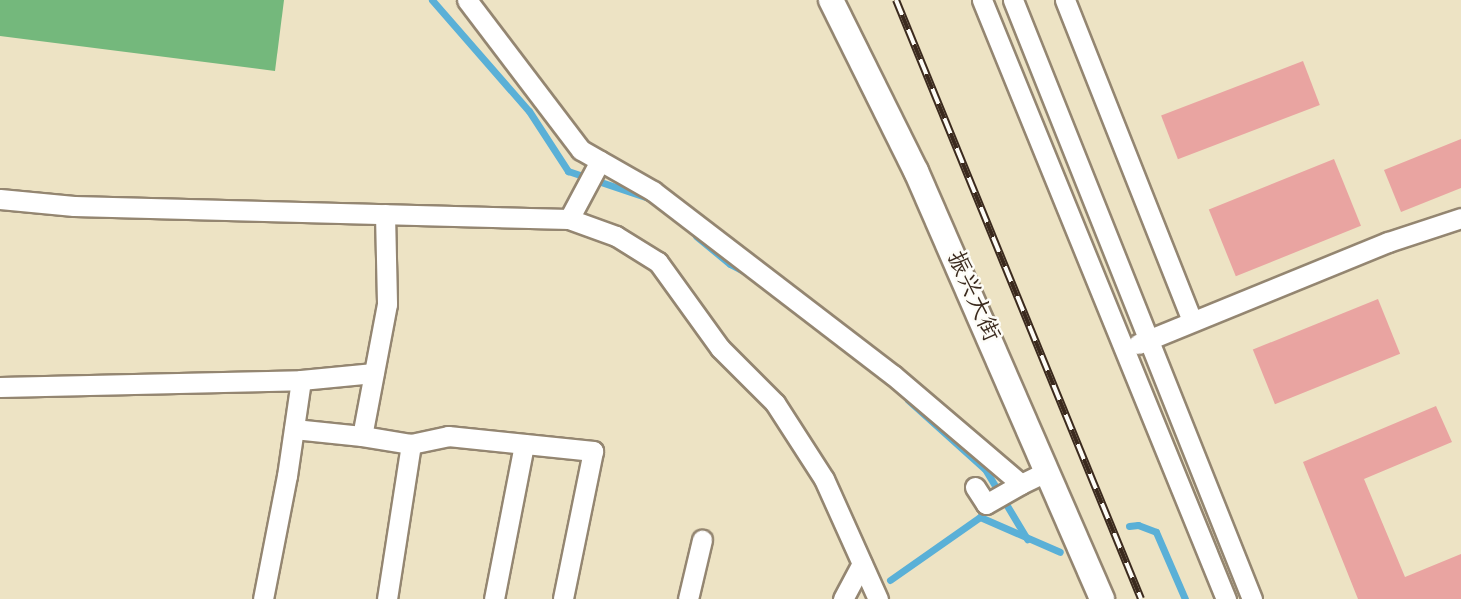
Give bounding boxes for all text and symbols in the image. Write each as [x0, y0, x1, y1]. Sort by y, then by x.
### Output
street label: 振兴大街 [939, 247, 1005, 347]

